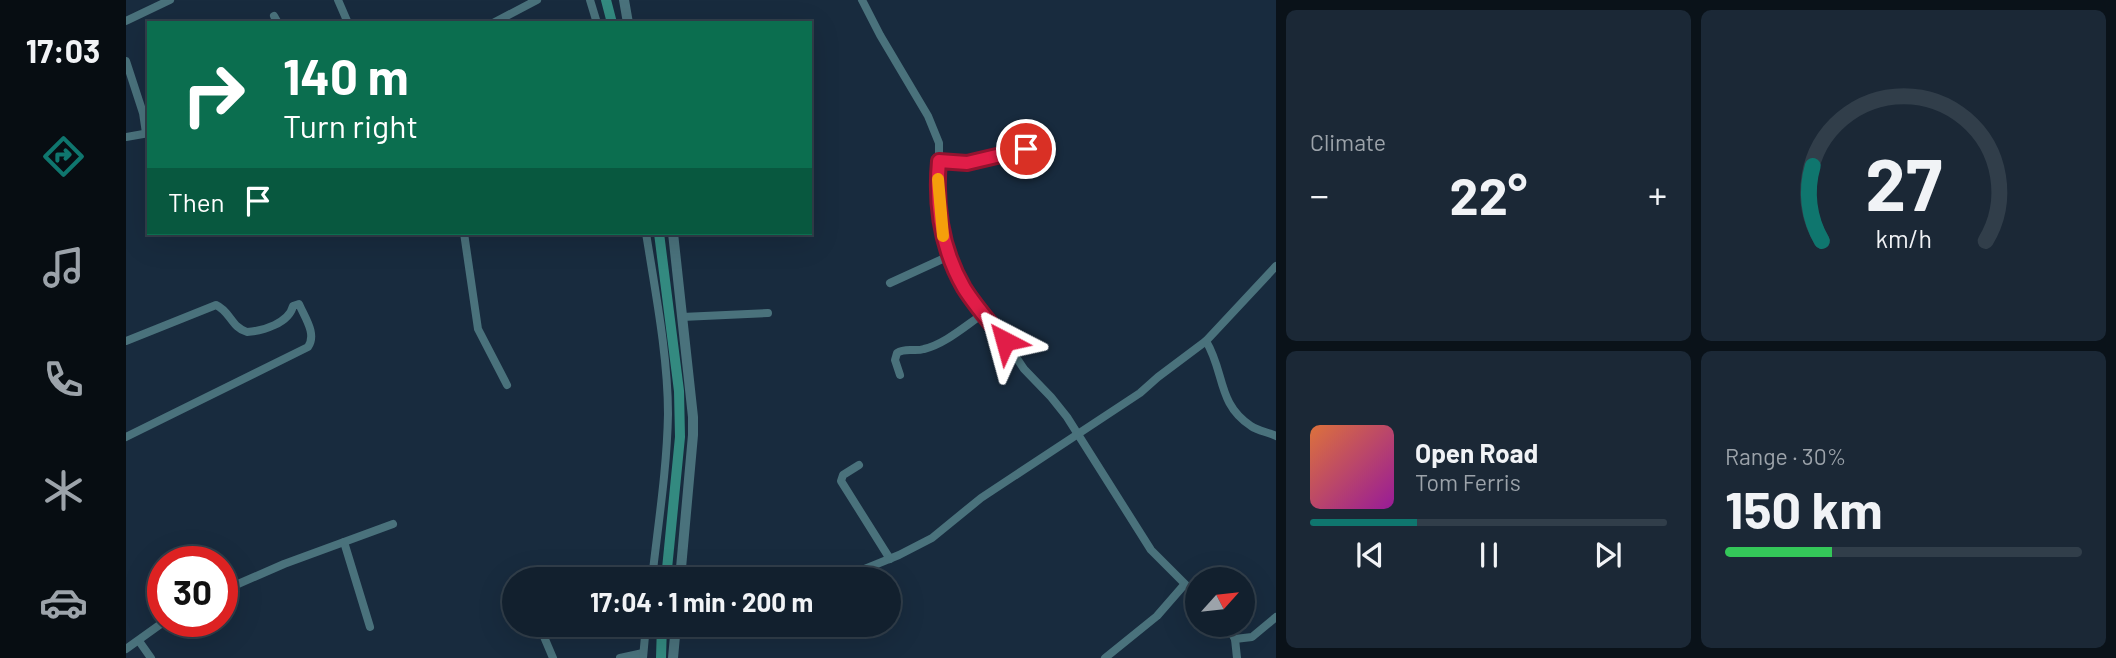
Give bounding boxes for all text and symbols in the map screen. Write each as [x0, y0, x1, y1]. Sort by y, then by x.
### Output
text: 17:03 [26, 31, 100, 69]
text: 140 m [283, 46, 409, 105]
icon: right [168, 49, 259, 140]
text: Turn right [283, 106, 418, 144]
pin [996, 119, 1056, 179]
text: Climate [1310, 128, 1386, 156]
icon: arrive [1007, 130, 1045, 168]
icon: directions [39, 132, 88, 181]
text: 27 [1865, 139, 1942, 227]
text: 22° [1450, 163, 1527, 225]
text: − [1310, 171, 1329, 217]
text: + [1648, 171, 1667, 217]
icon: arrive [239, 182, 277, 220]
text: Then [168, 186, 225, 217]
text: km/h [1875, 223, 1932, 253]
icon: music [39, 243, 88, 292]
position arrow [968, 304, 1042, 378]
icon: phone [39, 355, 88, 404]
text: Open Road [1415, 437, 1538, 468]
text: Range · 30% [1725, 442, 1846, 470]
icon: climate [39, 466, 88, 515]
text: Tom Ferris [1415, 468, 1521, 496]
text: 150 km [1725, 477, 1883, 539]
icon: previous [1351, 536, 1389, 574]
icon: pause [1470, 536, 1508, 574]
icon: next [1589, 536, 1627, 574]
speed limit sign: 30 [147, 546, 238, 637]
north arrow [1185, 567, 1255, 637]
map controls [1185, 567, 1255, 637]
icon: car [39, 578, 88, 627]
text: 17:04 · 1 min · 200 m [590, 586, 813, 617]

